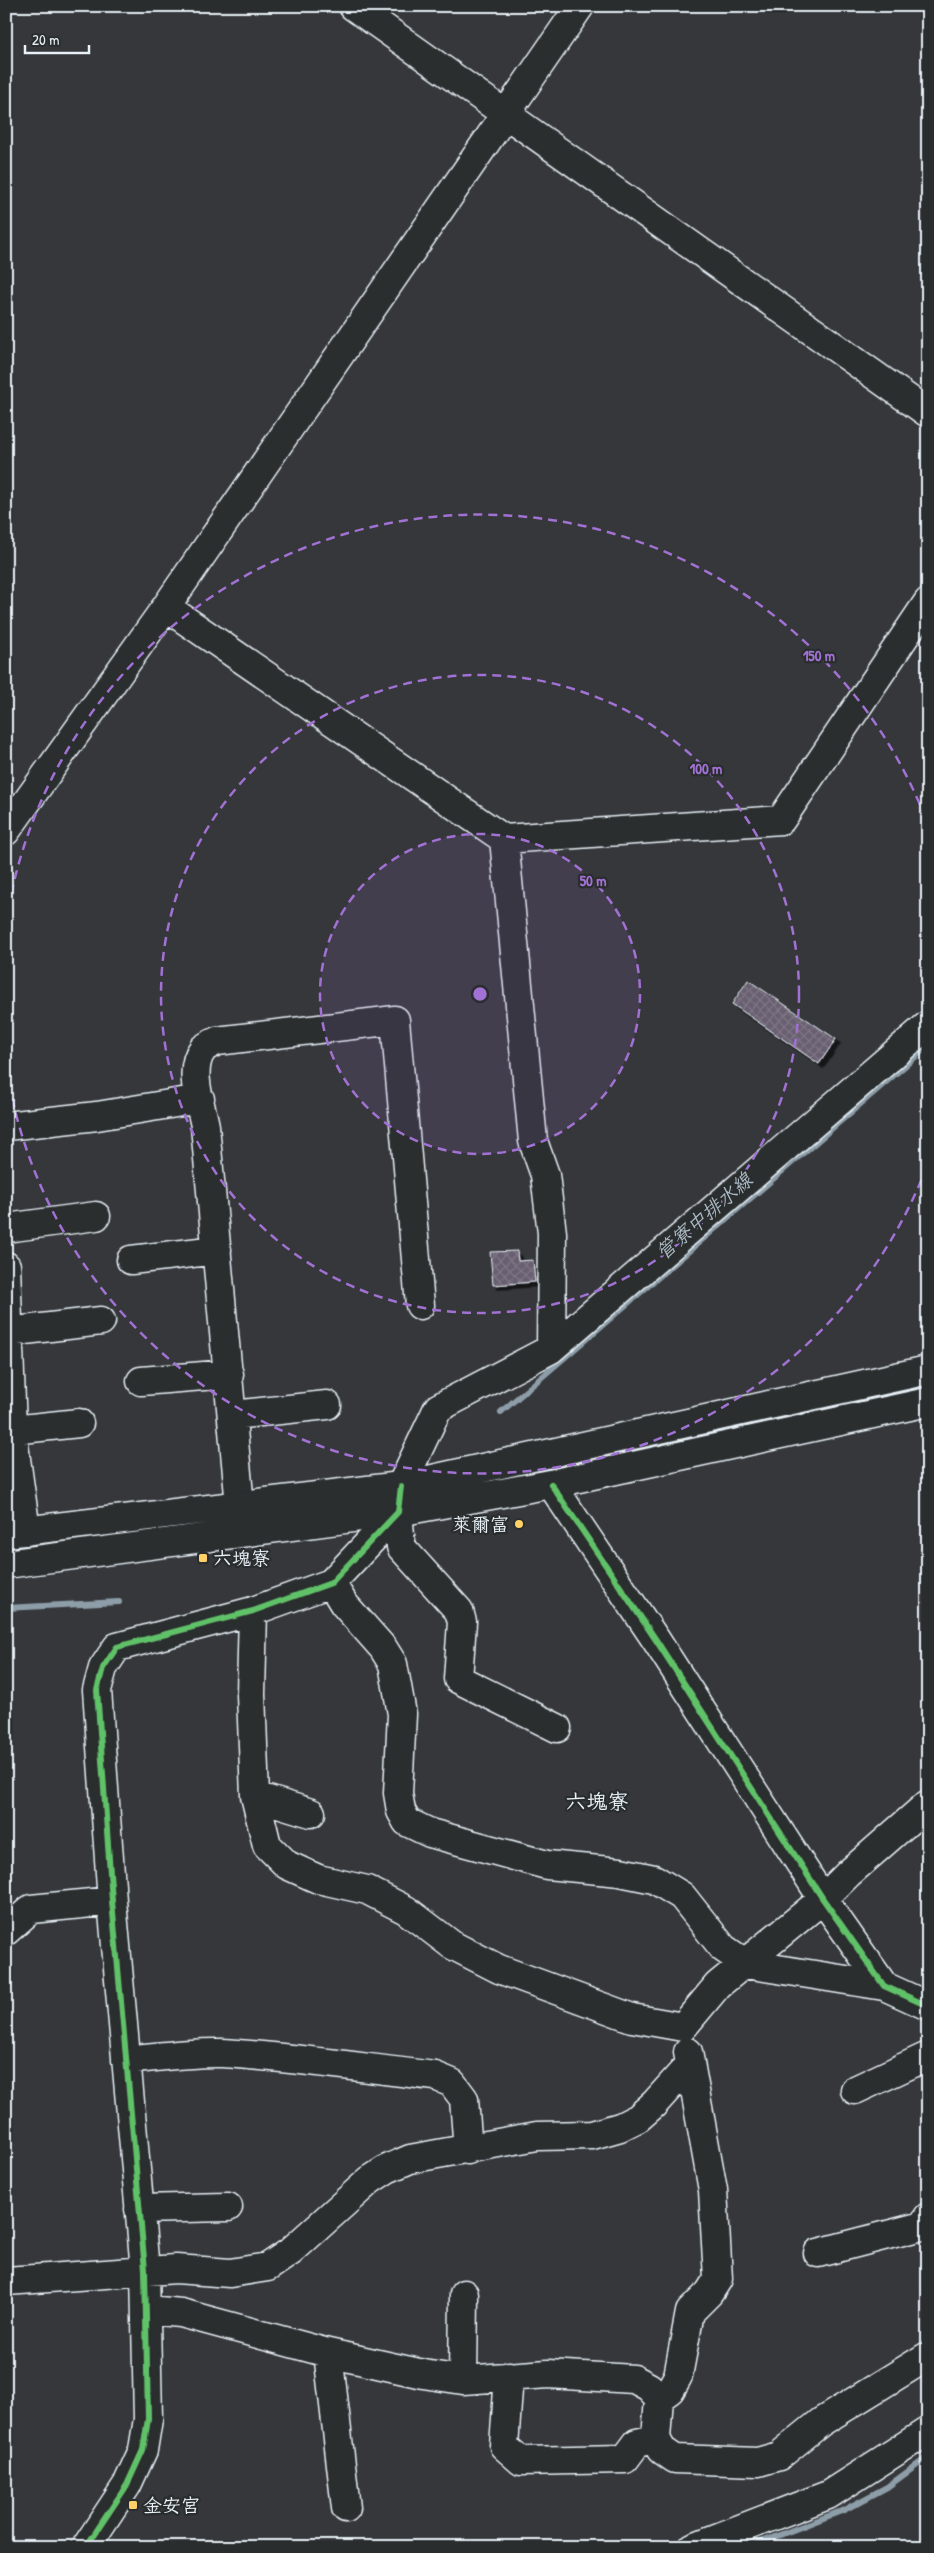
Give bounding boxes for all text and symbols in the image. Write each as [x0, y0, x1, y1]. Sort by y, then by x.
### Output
scale bar [25, 22, 89, 54]
text: 20 m [32, 29, 59, 50]
text: 150 m [803, 645, 835, 666]
text: 100 m [690, 758, 722, 779]
text: 50 m [580, 870, 606, 891]
centre of rings [471, 985, 489, 1003]
water label: 管寮中排水線 [650, 1165, 759, 1265]
place label: 萊爾富 [452, 1511, 509, 1537]
marker: 萊爾富 [513, 1518, 525, 1530]
place label: 六塊寮 [213, 1545, 270, 1571]
marker: 六塊寮 [197, 1552, 209, 1564]
district label: 六塊寮 [566, 1787, 629, 1816]
place label: 金安宮 [143, 2492, 200, 2518]
marker: 金安宮 [127, 2499, 139, 2511]

